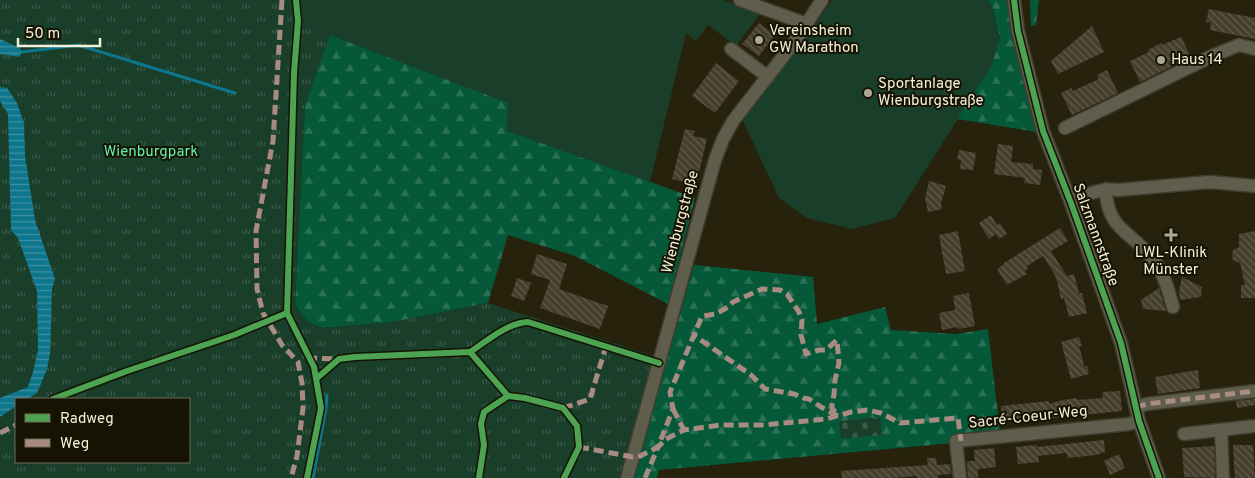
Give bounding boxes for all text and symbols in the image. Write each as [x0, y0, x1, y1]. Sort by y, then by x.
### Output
scale bar [18, 15, 100, 47]
place label: Vereinsheim GW Marathon [769, 22, 859, 58]
text: 50 m [25, 25, 60, 44]
marker: Vereinsheim GW Marathon [753, 34, 765, 46]
place label: Haus 14 [1171, 51, 1223, 70]
marker: Haus 14 [1155, 54, 1167, 66]
place label: Sportanlage Wienburgstraße [878, 75, 984, 111]
marker: Sportanlage Wienburgstraße [862, 87, 874, 99]
park label: Wienburgpark [104, 143, 198, 162]
street label: Wienburgstraße [658, 168, 704, 276]
street label: Salzmannstraße [1068, 181, 1122, 289]
marker: LWL-Klinik Münster [1164, 228, 1178, 242]
place label: LWL-Klinik Münster [1135, 244, 1207, 280]
legend [15, 398, 190, 463]
street label: Sacré-Coeur-Weg [968, 402, 1088, 434]
text: Radweg [60, 410, 114, 429]
text: Weg [60, 435, 89, 454]

